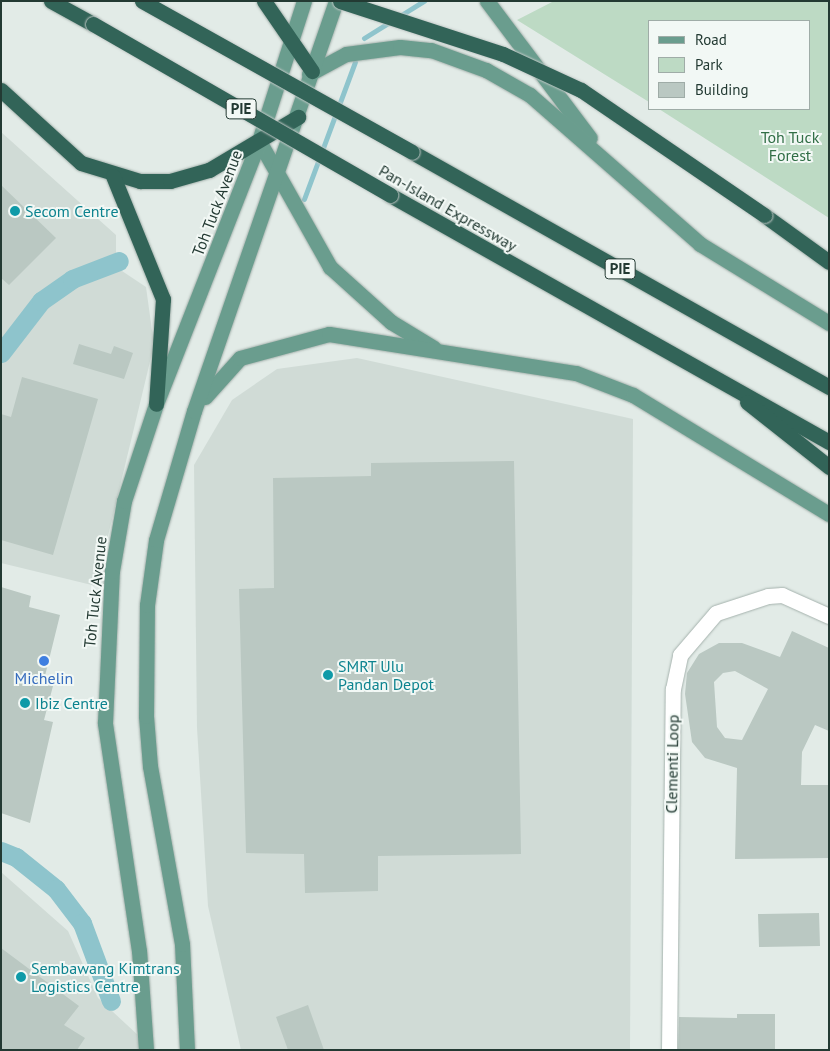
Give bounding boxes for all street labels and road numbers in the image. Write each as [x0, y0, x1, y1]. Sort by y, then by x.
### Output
road number: PIE [225, 96, 257, 122]
street label: Toh Tuck Avenue [188, 147, 246, 259]
street label: Pan-Island Expressway [376, 161, 520, 255]
road number: PIE [604, 256, 636, 282]
street label: Toh Tuck Avenue [80, 535, 110, 649]
street label: Clementi Loop [662, 714, 682, 814]

